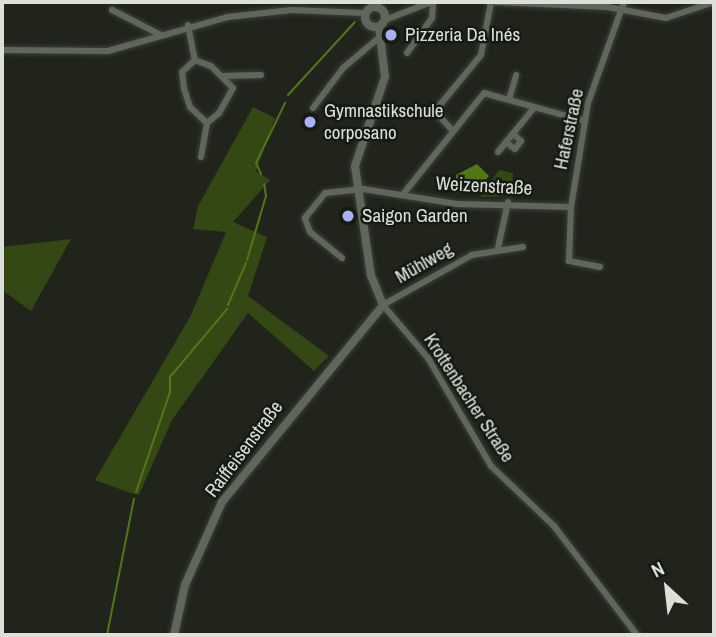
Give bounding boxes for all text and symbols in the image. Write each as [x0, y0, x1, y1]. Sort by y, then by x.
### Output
place label: Pizzeria Da Inés [405, 24, 520, 46]
marker: Pizzeria Da Inés [383, 27, 399, 43]
street label: Haferstraße [549, 86, 589, 172]
place label: Gymnastikschule corposano [324, 100, 443, 144]
marker: Gymnastikschule corposano [302, 114, 318, 130]
street label: Weizenstraße [435, 172, 533, 200]
place label: Saigon Garden [362, 205, 468, 227]
marker: Saigon Garden [340, 208, 356, 224]
street label: Mühlweg [391, 238, 457, 288]
street label: Krottenbacher Straße [419, 329, 519, 467]
street label: Raiffeisenstraße [200, 396, 288, 502]
north arrow [632, 553, 702, 623]
text: N [647, 555, 668, 583]

